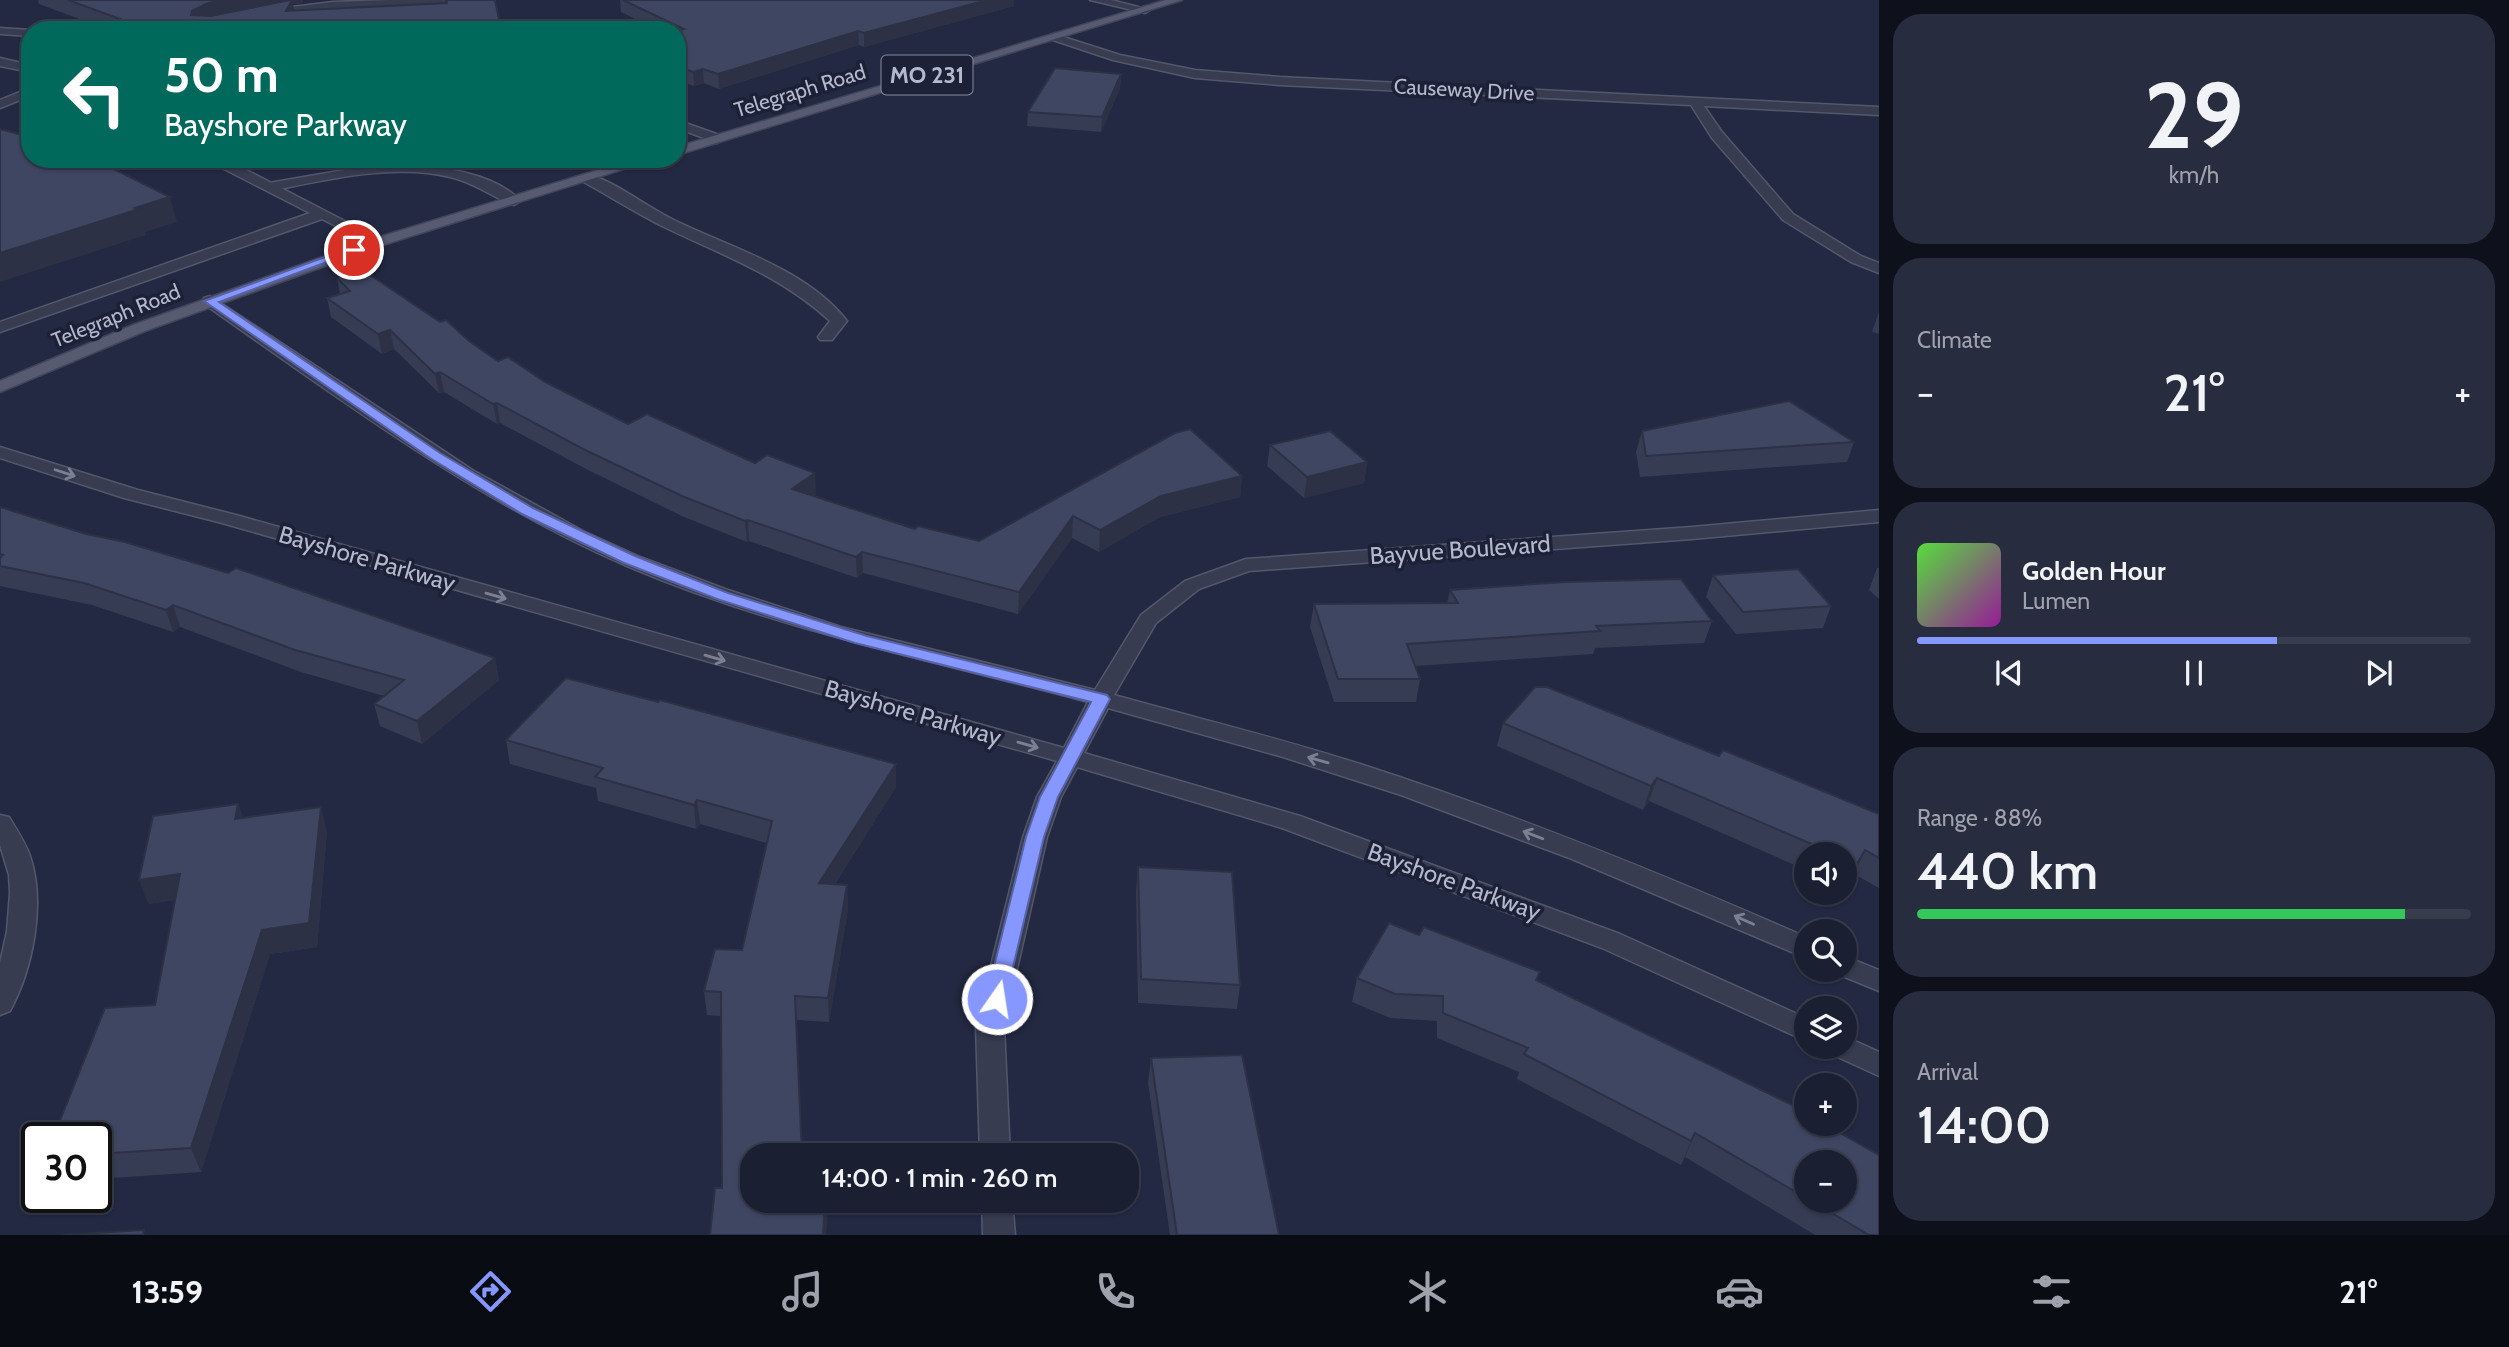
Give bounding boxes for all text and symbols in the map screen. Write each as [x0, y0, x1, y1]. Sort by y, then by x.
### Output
text: 50 m [164, 45, 279, 104]
icon: left [49, 49, 140, 140]
road number: MO 231 [881, 55, 972, 94]
street label: Telegraph Road [731, 59, 869, 122]
text: 29 [2144, 60, 2244, 171]
street label: Causeway Drive [1393, 73, 1535, 106]
text: Bayshore Parkway [164, 105, 407, 144]
text: km/h [2169, 161, 2219, 189]
pin [324, 220, 384, 280]
icon: arrive [335, 231, 373, 269]
street label: Telegraph Road [48, 278, 184, 353]
text: Climate [1917, 326, 1992, 354]
text: 21° [2164, 361, 2224, 424]
text: − [1917, 369, 1934, 416]
text: + [2454, 369, 2471, 416]
one-way arrow [54, 467, 76, 480]
street label: Bayshore Parkway [276, 519, 459, 598]
street label: Bayvue Boulevard [1369, 529, 1551, 570]
text: Golden Hour [2022, 555, 2165, 587]
text: Lumen [2022, 587, 2090, 615]
one-way arrow [484, 590, 506, 603]
one-way arrow [703, 652, 725, 665]
icon: previous [1990, 654, 2028, 692]
icon: pause [2175, 654, 2213, 692]
icon: next [2360, 654, 2398, 692]
street label: Bayshore Parkway [822, 673, 1005, 752]
one-way arrow [1016, 739, 1039, 752]
one-way arrow [1307, 753, 1329, 766]
text: Range · 88% [1917, 804, 2042, 832]
one-way arrow [1523, 828, 1544, 840]
street label: Bayshore Parkway [1364, 837, 1545, 926]
text: 440 km [1917, 839, 2098, 902]
map controls [1794, 842, 1857, 1213]
button: sound [1794, 842, 1857, 905]
one-way arrow [1734, 913, 1755, 926]
button: search [1794, 919, 1857, 982]
position arrow [960, 962, 1034, 1036]
button: layers [1794, 996, 1857, 1059]
text: Arrival [1917, 1058, 1978, 1086]
button: + [1794, 1073, 1857, 1136]
text: 14:00 [1917, 1093, 2051, 1156]
speed limit sign: 30 [21, 1122, 112, 1213]
button: − [1794, 1150, 1857, 1213]
text: 14:00 · 1 min · 260 m [822, 1162, 1057, 1194]
icon: directions [466, 1267, 515, 1316]
icon: music [778, 1267, 827, 1316]
icon: phone [1091, 1267, 1140, 1316]
icon: climate [1403, 1267, 1452, 1316]
icon: car [1715, 1267, 1764, 1316]
icon: filters [2027, 1267, 2076, 1316]
text: 13:59 [132, 1272, 203, 1311]
text: 21° [2339, 1272, 2377, 1311]

